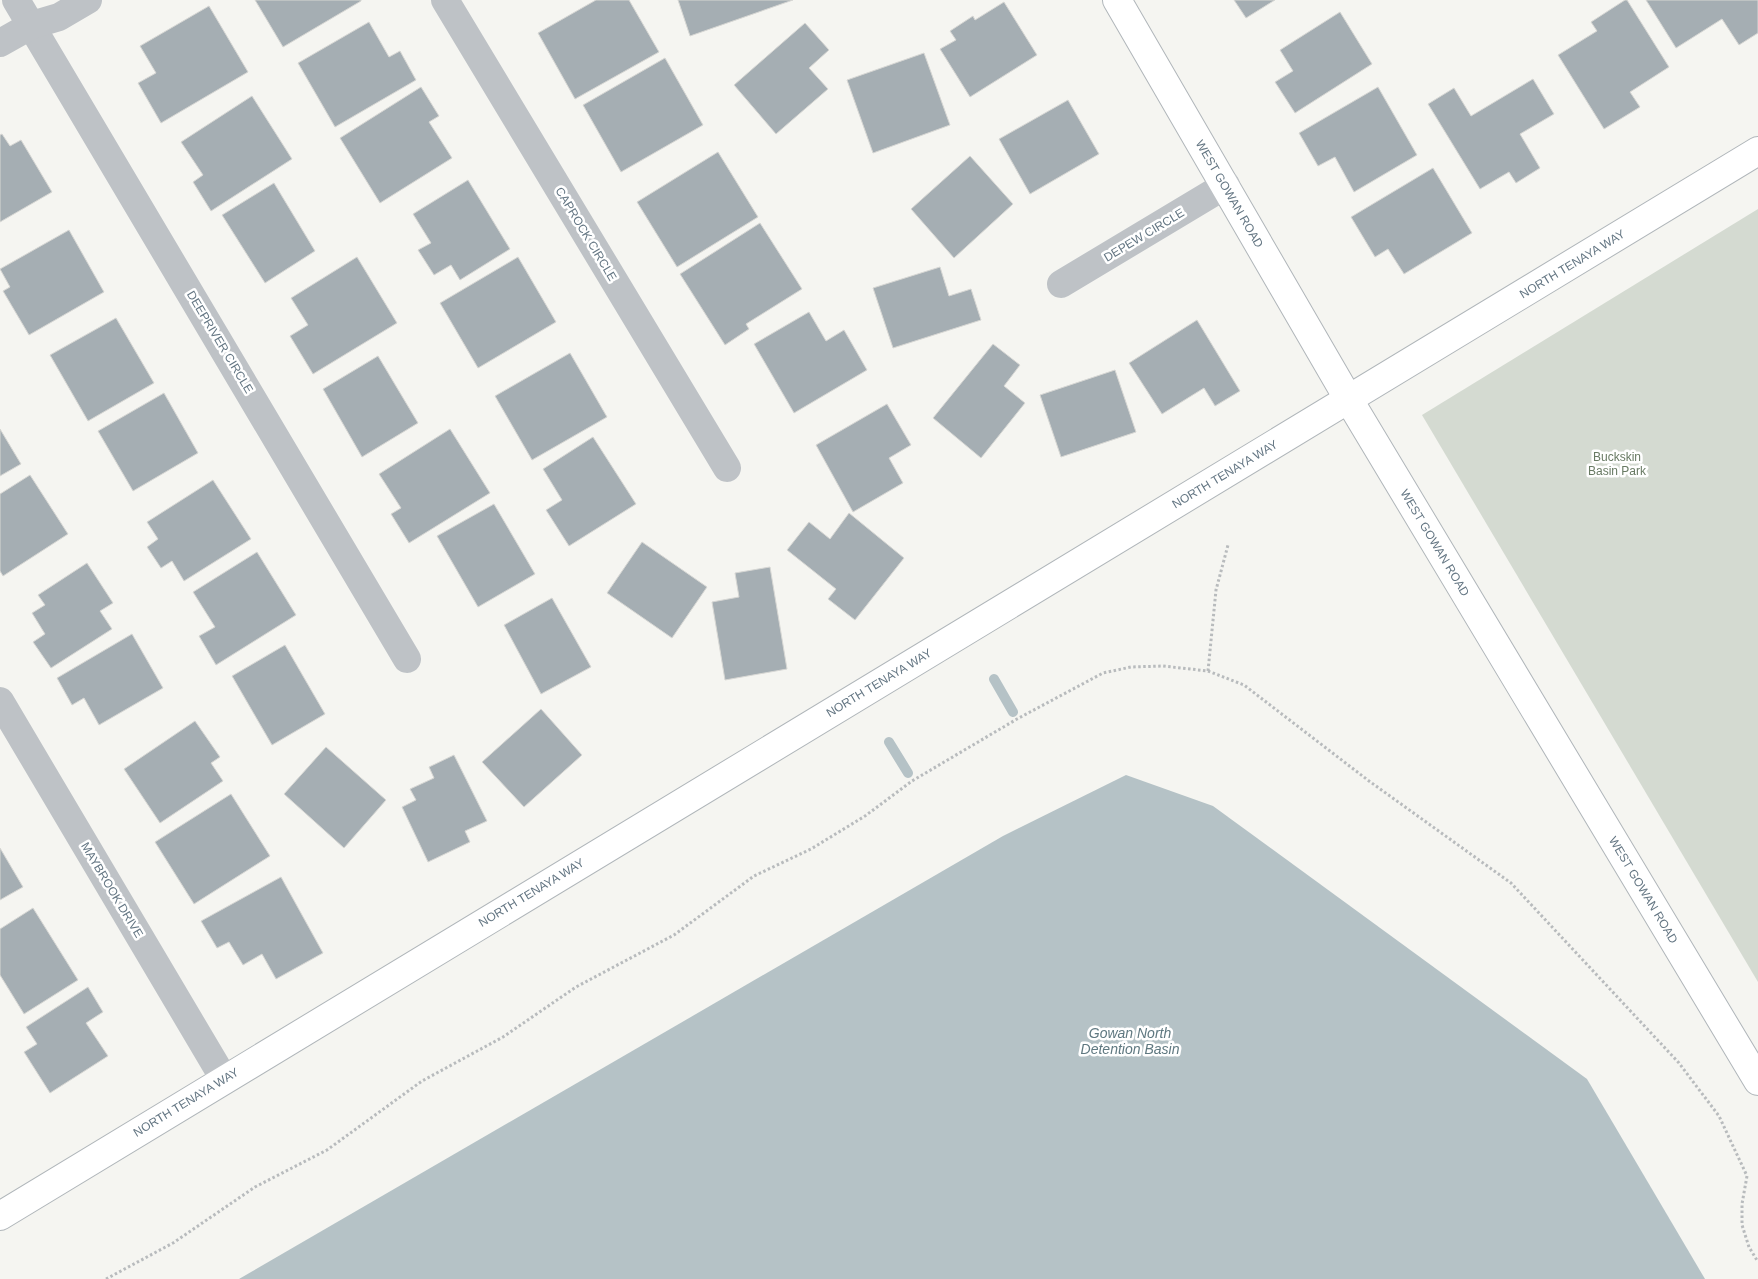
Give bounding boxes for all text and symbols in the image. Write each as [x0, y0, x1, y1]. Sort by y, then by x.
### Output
street label: WEST GOWAN ROAD [1193, 137, 1266, 250]
street label: CAPROCK CIRCLE [553, 185, 619, 283]
street label: DEPEW CIRCLE [1101, 205, 1187, 265]
street label: NORTH TENAYA WAY [1517, 227, 1627, 301]
street label: DEEPRIVER CIRCLE [184, 288, 256, 396]
street label: NORTH TENAYA WAY [1170, 437, 1280, 511]
park label: Buckskin Basin Park [1588, 450, 1647, 478]
street label: WEST GOWAN ROAD [1397, 487, 1472, 599]
street label: NORTH TENAYA WAY [824, 646, 934, 720]
street label: WEST GOWAN ROAD [1606, 834, 1681, 946]
street label: MAYBROOK DRIVE [78, 840, 146, 940]
street label: NORTH TENAYA WAY [476, 856, 587, 930]
water label: Gowan North Detention Basin [1081, 1025, 1180, 1057]
street label: NORTH TENAYA WAY [131, 1065, 241, 1140]

